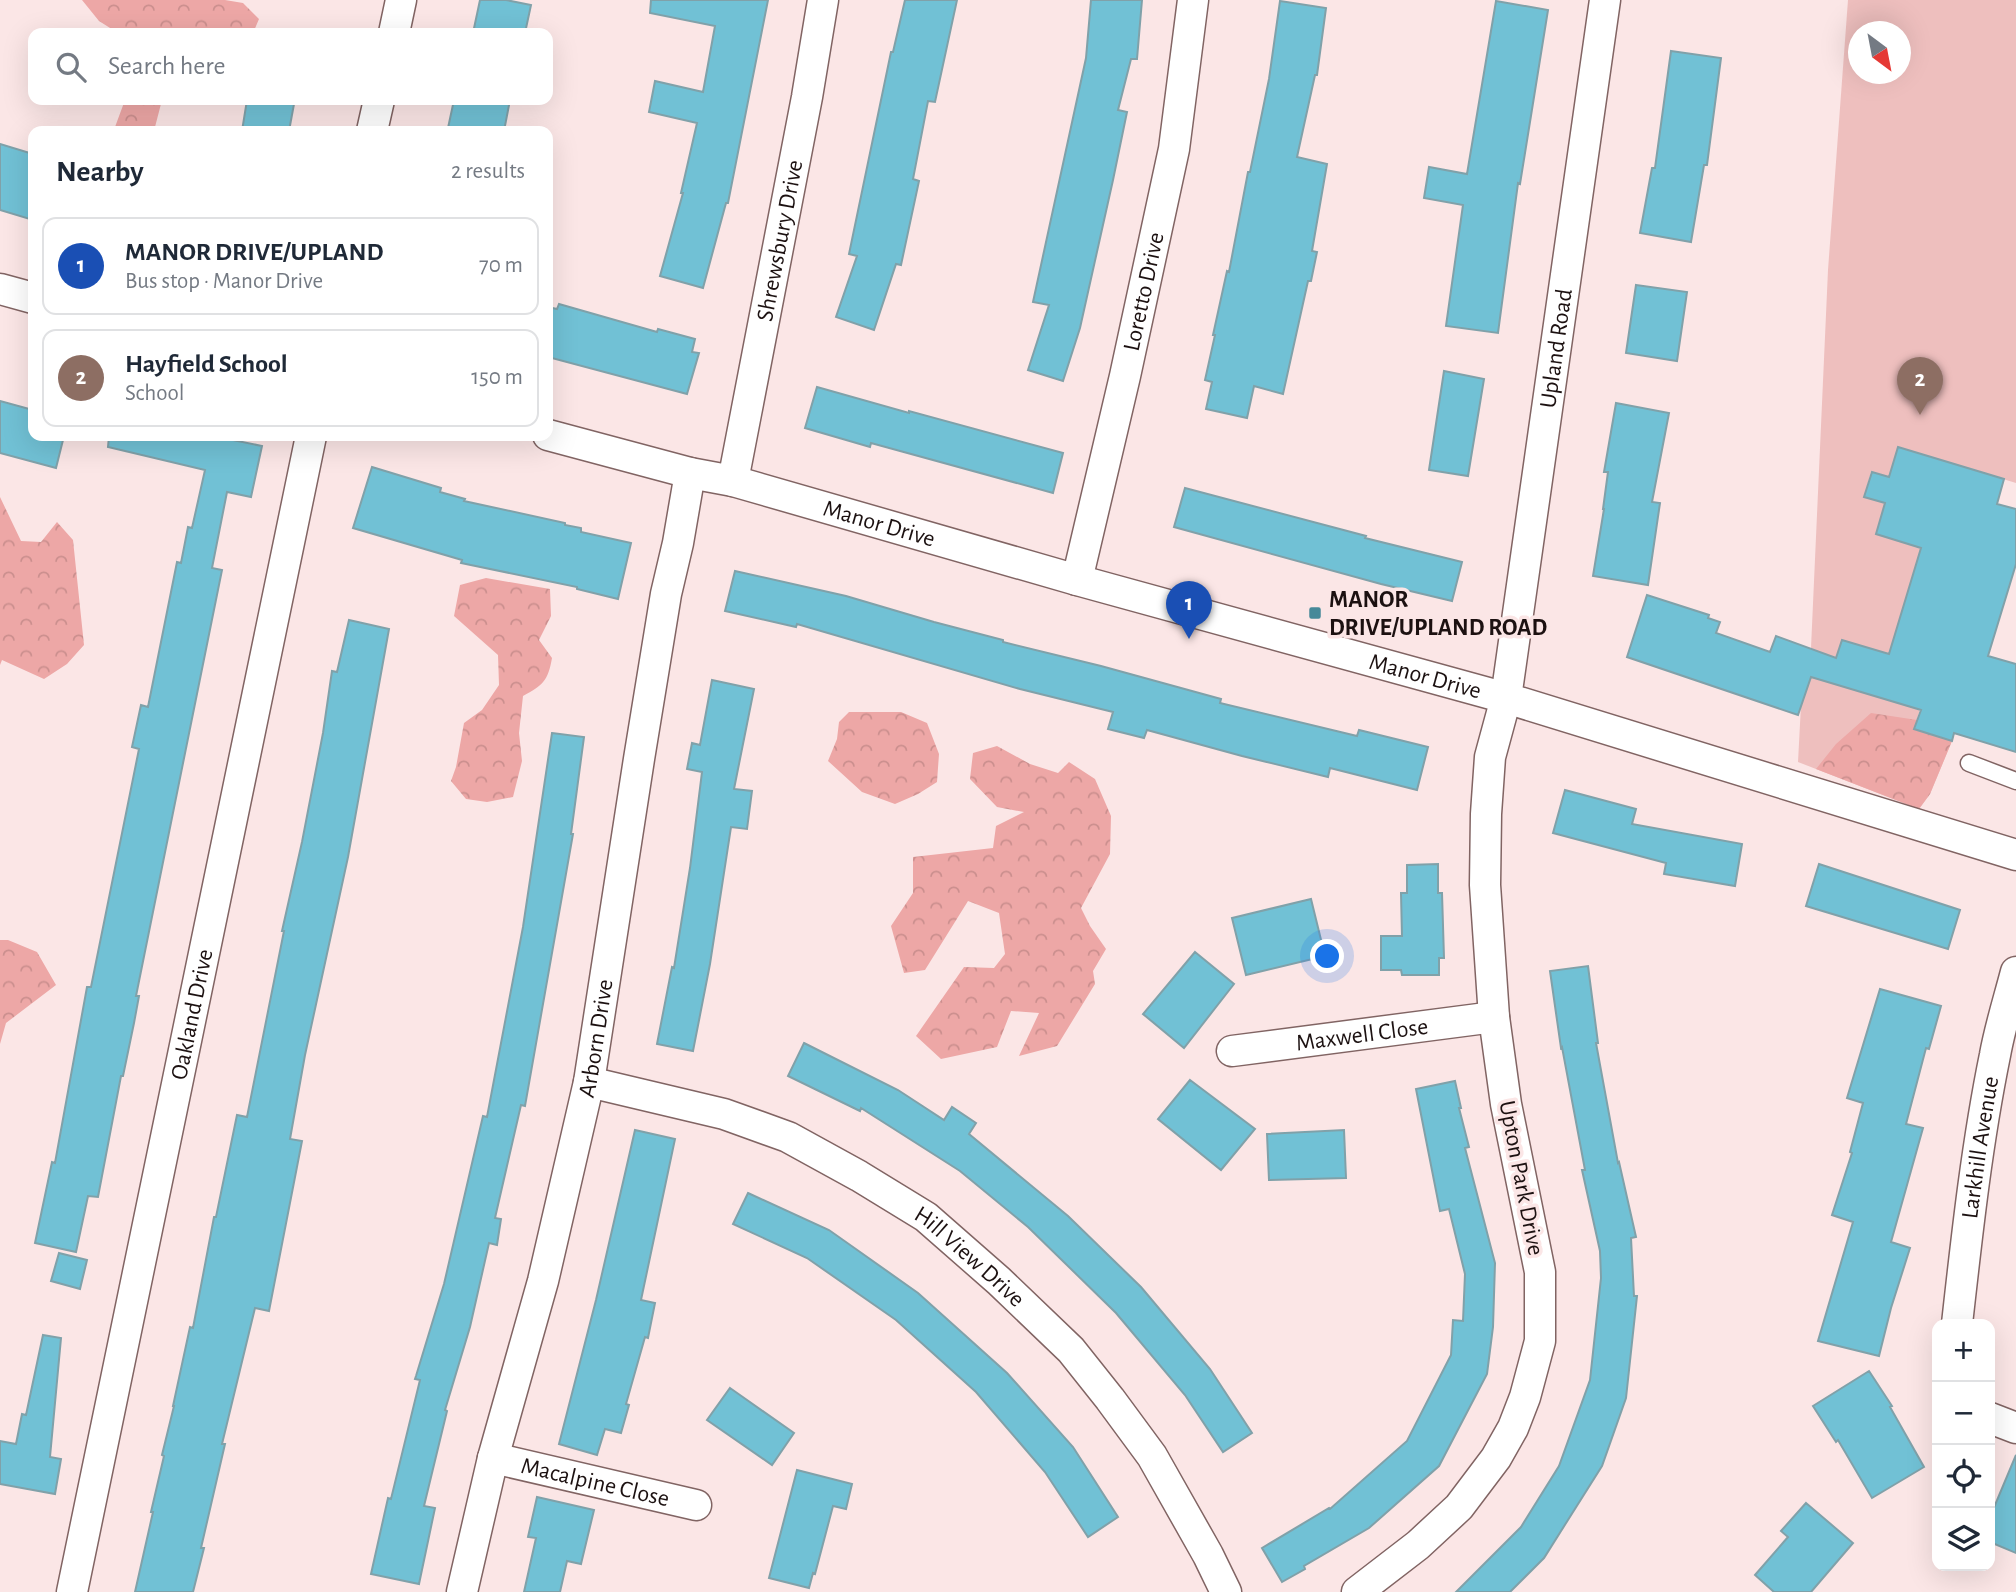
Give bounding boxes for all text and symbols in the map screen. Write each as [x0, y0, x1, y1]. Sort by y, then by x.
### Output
north arrow [1848, 21, 1911, 84]
search box [28, 28, 553, 105]
icon: search [52, 48, 90, 86]
text: Search here [108, 53, 226, 79]
text: Nearby [56, 157, 144, 187]
street label: Shrewsbury Drive [753, 158, 808, 323]
text: 2 results [451, 160, 525, 183]
street label: Loretto Drive [1120, 230, 1169, 353]
text: MANOR DRIVE/UPLAND [125, 239, 384, 265]
text: 1 [77, 254, 85, 277]
text: 70 m [479, 254, 523, 277]
text: Bus stop · Manor Drive [125, 270, 323, 293]
street label: Upland Road [1536, 287, 1577, 410]
text: Hayfield School [125, 351, 288, 377]
pin: 2 [1897, 357, 1943, 415]
text: 2 [76, 366, 86, 389]
text: 150 m [471, 366, 523, 389]
text: School [125, 382, 184, 405]
street label: Manor Drive [820, 497, 938, 552]
pin: 1 [1166, 581, 1212, 639]
place label: MANOR DRIVE/UPLAND ROAD [1329, 588, 1547, 640]
marker: MANOR DRIVE/UPLAND ROAD [1307, 605, 1323, 621]
street label: Manor Drive [1366, 650, 1484, 704]
your location [1310, 939, 1344, 973]
street label: Oakland Drive [167, 947, 218, 1082]
street label: Arborn Drive [575, 978, 618, 1100]
street label: Maxwell Close [1294, 1015, 1430, 1056]
street label: Larkhill Avenue [1958, 1074, 2004, 1220]
street label: Upton Park Drive [1494, 1099, 1548, 1258]
street label: Hill View Drive [910, 1202, 1029, 1312]
map controls [1932, 1319, 1995, 1571]
button: + [1932, 1319, 1995, 1382]
button: − [1932, 1382, 1995, 1445]
button: locate [1932, 1445, 1995, 1508]
street label: Macalpine Close [519, 1454, 672, 1511]
button: layers [1932, 1508, 1995, 1571]

